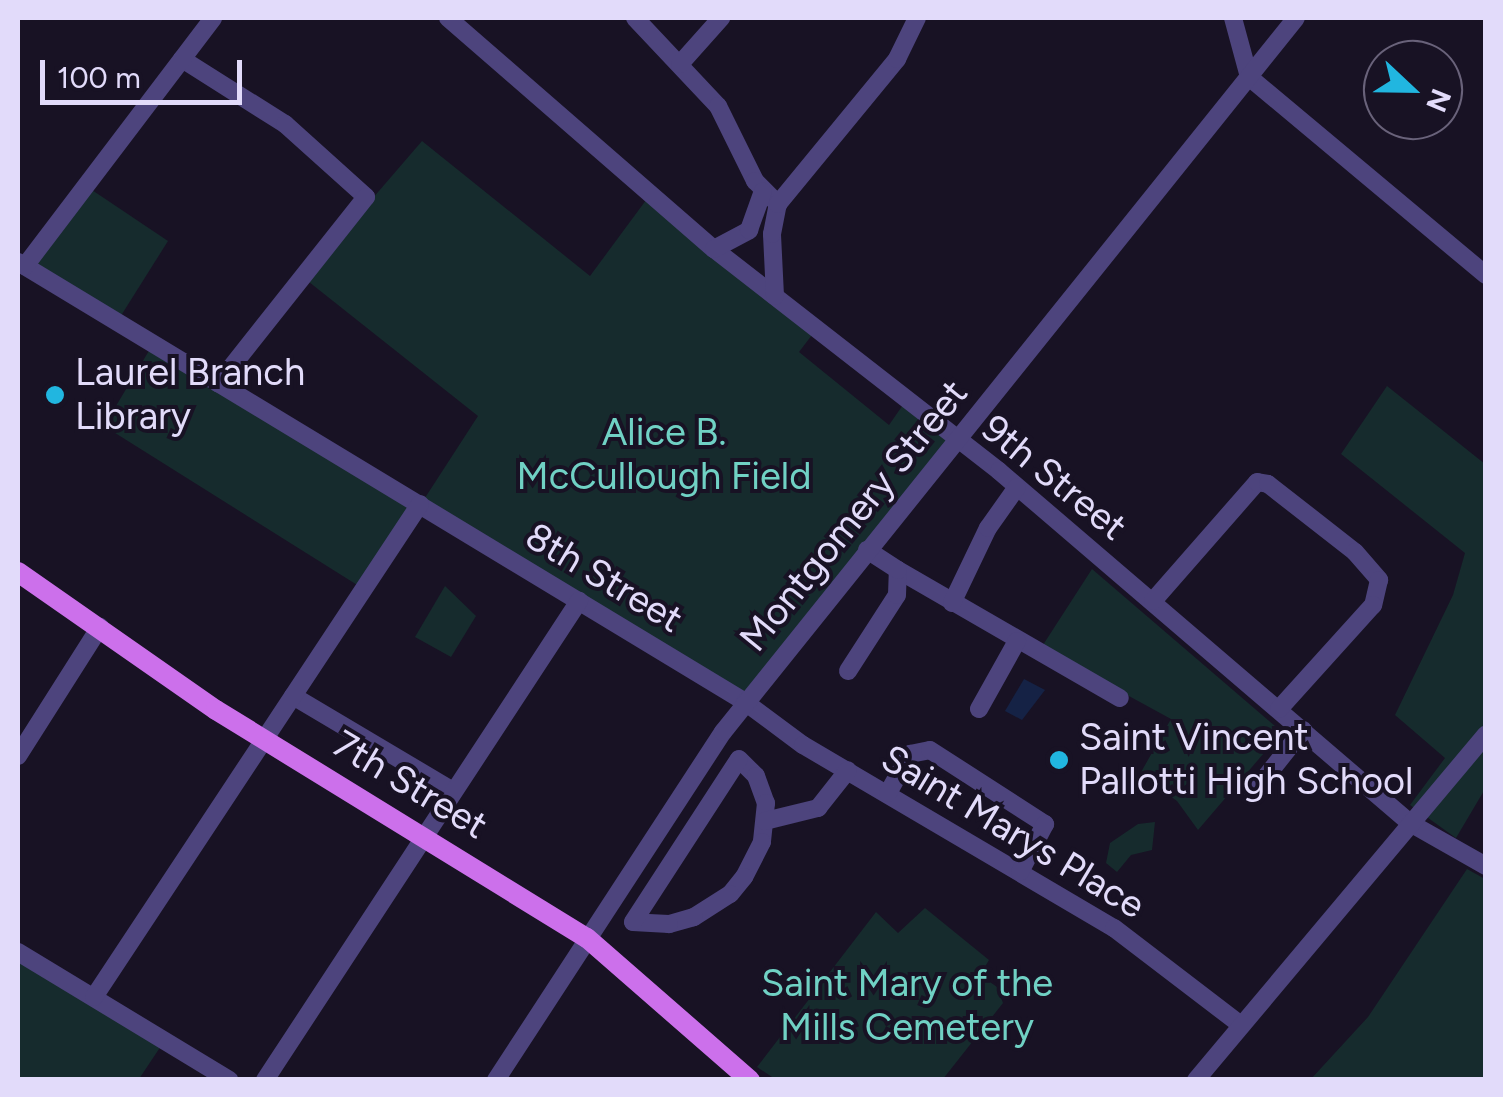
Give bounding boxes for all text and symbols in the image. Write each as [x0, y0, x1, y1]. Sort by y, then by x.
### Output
scale bar [45, 40, 248, 102]
north arrow [1363, 40, 1463, 140]
text: 100 m [57, 59, 141, 96]
text: N [1419, 84, 1459, 117]
place label: Laurel Branch Library [75, 350, 305, 439]
street label: Montgomery Street [731, 371, 977, 661]
marker: Laurel Branch Library [44, 384, 66, 406]
street label: 9th Street [972, 406, 1136, 550]
park label: Alice B. McCullough Field [517, 410, 811, 499]
street label: 8th Street [517, 513, 691, 643]
place label: Saint Vincent Pallotti High School [1079, 715, 1413, 804]
street label: 7th Street [325, 721, 495, 849]
street label: Saint Marys Place [873, 735, 1153, 929]
marker: Saint Vincent Pallotti High School [1048, 749, 1070, 771]
park label: Saint Mary of the Mills Cemetery [761, 961, 1053, 1050]

